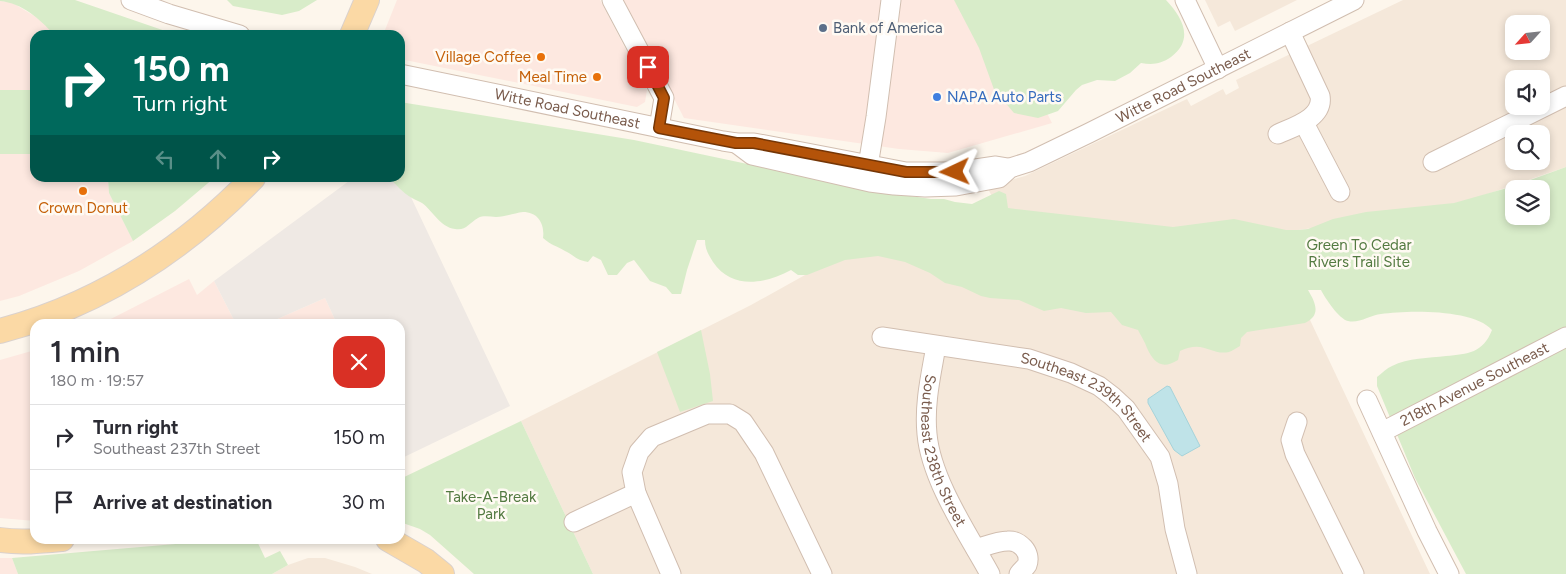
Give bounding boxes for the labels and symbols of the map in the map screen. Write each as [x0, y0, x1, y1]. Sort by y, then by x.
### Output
north arrow [1505, 15, 1550, 60]
place label: Bank of America [833, 19, 943, 37]
marker: Bank of America [817, 22, 829, 34]
street label: Witte Road Southeast [1113, 44, 1254, 127]
pin [627, 46, 669, 88]
place label: Village Coffee [435, 48, 531, 66]
marker: Village Coffee [535, 51, 547, 63]
place label: Meal Time [519, 68, 587, 86]
marker: Meal Time [591, 71, 603, 83]
street label: Witte Road Southeast [493, 85, 642, 133]
place label: NAPA Auto Parts [947, 88, 1062, 106]
marker: NAPA Auto Parts [931, 91, 943, 103]
position arrow [928, 145, 980, 197]
marker: Crown Donut [77, 185, 89, 197]
place label: Crown Donut [38, 199, 128, 217]
park label: Green To Cedar Rivers Trail Site [1306, 236, 1412, 271]
street label: 218th Avenue Southeast [1397, 338, 1552, 430]
street label: Southeast 239th Street [1019, 349, 1156, 446]
street label: Southeast 238th Street [917, 373, 970, 530]
park label: Take-A-Break Park [446, 488, 537, 523]

